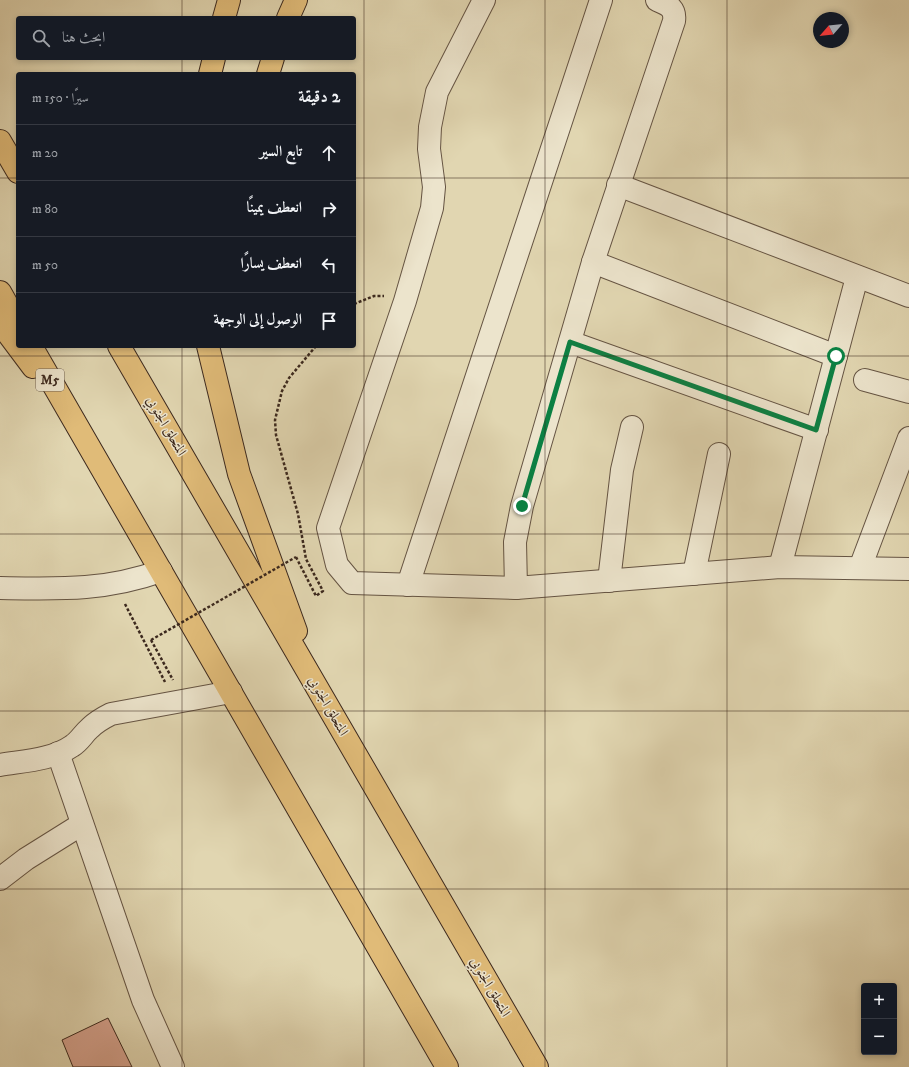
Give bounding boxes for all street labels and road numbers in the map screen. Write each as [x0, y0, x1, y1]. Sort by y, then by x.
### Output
road number: M5 [36, 369, 64, 391]
street label: المتحلق الجنوبي [140, 393, 190, 460]
street label: المتحلق الجنوبي [302, 673, 352, 740]
street label: المتحلق الجنوبي [464, 954, 514, 1021]

